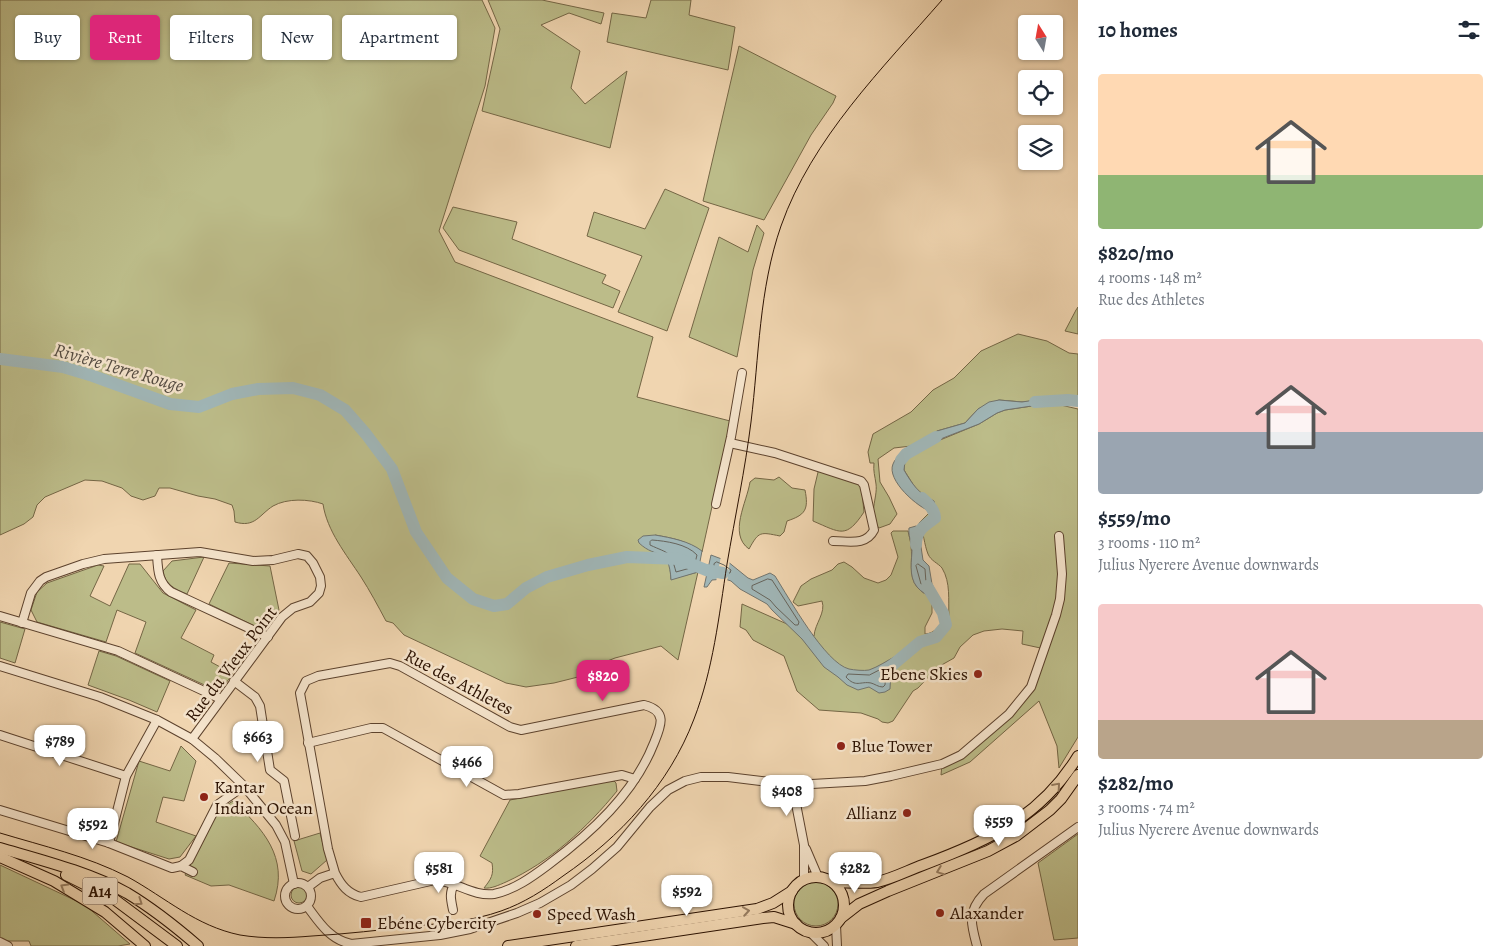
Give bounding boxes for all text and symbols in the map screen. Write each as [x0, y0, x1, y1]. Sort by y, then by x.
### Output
chip: Buy [15, 15, 80, 60]
chip: Rent [90, 15, 160, 60]
chip: Filters [170, 15, 252, 60]
chip: New [262, 15, 332, 60]
chip: Apartment [342, 15, 457, 60]
north arrow [1018, 15, 1062, 60]
map controls [1018, 15, 1063, 170]
text: 10 homes [1098, 16, 1178, 44]
icon: filters [1455, 16, 1483, 44]
button: locate [1018, 70, 1063, 115]
icon: home [1246, 107, 1336, 197]
button: layers [1018, 125, 1063, 170]
text: $820/mo [1098, 239, 1174, 267]
text: 4 rooms · 148 m² [1098, 267, 1202, 289]
text: Rue des Athletes [1098, 289, 1205, 311]
water label: Rivière Terre Rouge [51, 337, 187, 399]
icon: home [1246, 372, 1336, 462]
text: $559/mo [1098, 504, 1171, 532]
text: 3 rooms · 110 m² [1098, 532, 1200, 554]
text: Julius Nyerere Avenue downwards [1098, 554, 1319, 576]
street label: Rue du Vieux Point [180, 601, 282, 727]
icon: home [1246, 637, 1336, 727]
street label: Rue des Athletes [400, 643, 518, 721]
pin: $820 [573, 660, 633, 702]
place label: Ebene Skies [880, 662, 968, 686]
text: $820 [588, 665, 618, 687]
marker: Ebene Skies [972, 668, 984, 680]
pin: $663 [228, 720, 288, 763]
pin: $789 [30, 724, 90, 767]
text: $663 [243, 726, 273, 748]
text: $789 [45, 730, 75, 752]
place label: Blue Tower [851, 734, 932, 758]
marker: Blue Tower [835, 740, 847, 752]
pin: $466 [437, 746, 497, 788]
text: $466 [452, 751, 482, 773]
text: $282/mo [1098, 769, 1174, 797]
pin: $408 [757, 774, 817, 817]
place label: Kantar Indian Ocean [214, 775, 313, 820]
text: $408 [772, 780, 802, 802]
one-way arrow [1051, 782, 1060, 791]
marker: Kantar Indian Ocean [198, 791, 210, 803]
text: 3 rooms · 74 m² [1098, 797, 1195, 819]
place label: Allianz [845, 801, 897, 825]
pin: $559 [969, 804, 1029, 847]
marker: Allianz [901, 807, 913, 819]
pin: $592 [63, 808, 123, 850]
text: $559 [985, 810, 1013, 832]
text: $592 [78, 813, 108, 835]
text: Julius Nyerere Avenue downwards [1098, 819, 1319, 841]
pin: $581 [409, 852, 469, 894]
pin: $282 [825, 852, 885, 894]
text: $581 [425, 857, 453, 879]
text: $282 [840, 857, 870, 879]
one-way arrow [936, 864, 945, 875]
pin: $592 [657, 874, 717, 917]
road number: A14 [82, 878, 118, 904]
text: $592 [672, 880, 702, 902]
one-way arrow [60, 883, 69, 893]
one-way arrow [133, 896, 143, 905]
place label: Alaxander [949, 901, 1024, 925]
place label: Speed Wash [547, 902, 636, 926]
one-way arrow [742, 906, 751, 916]
marker: Alaxander [934, 907, 946, 919]
marker: Speed Wash [531, 908, 543, 920]
place label: Ebéne Cybercity [377, 911, 497, 935]
marker: Ebéne Cybercity [359, 916, 373, 930]

